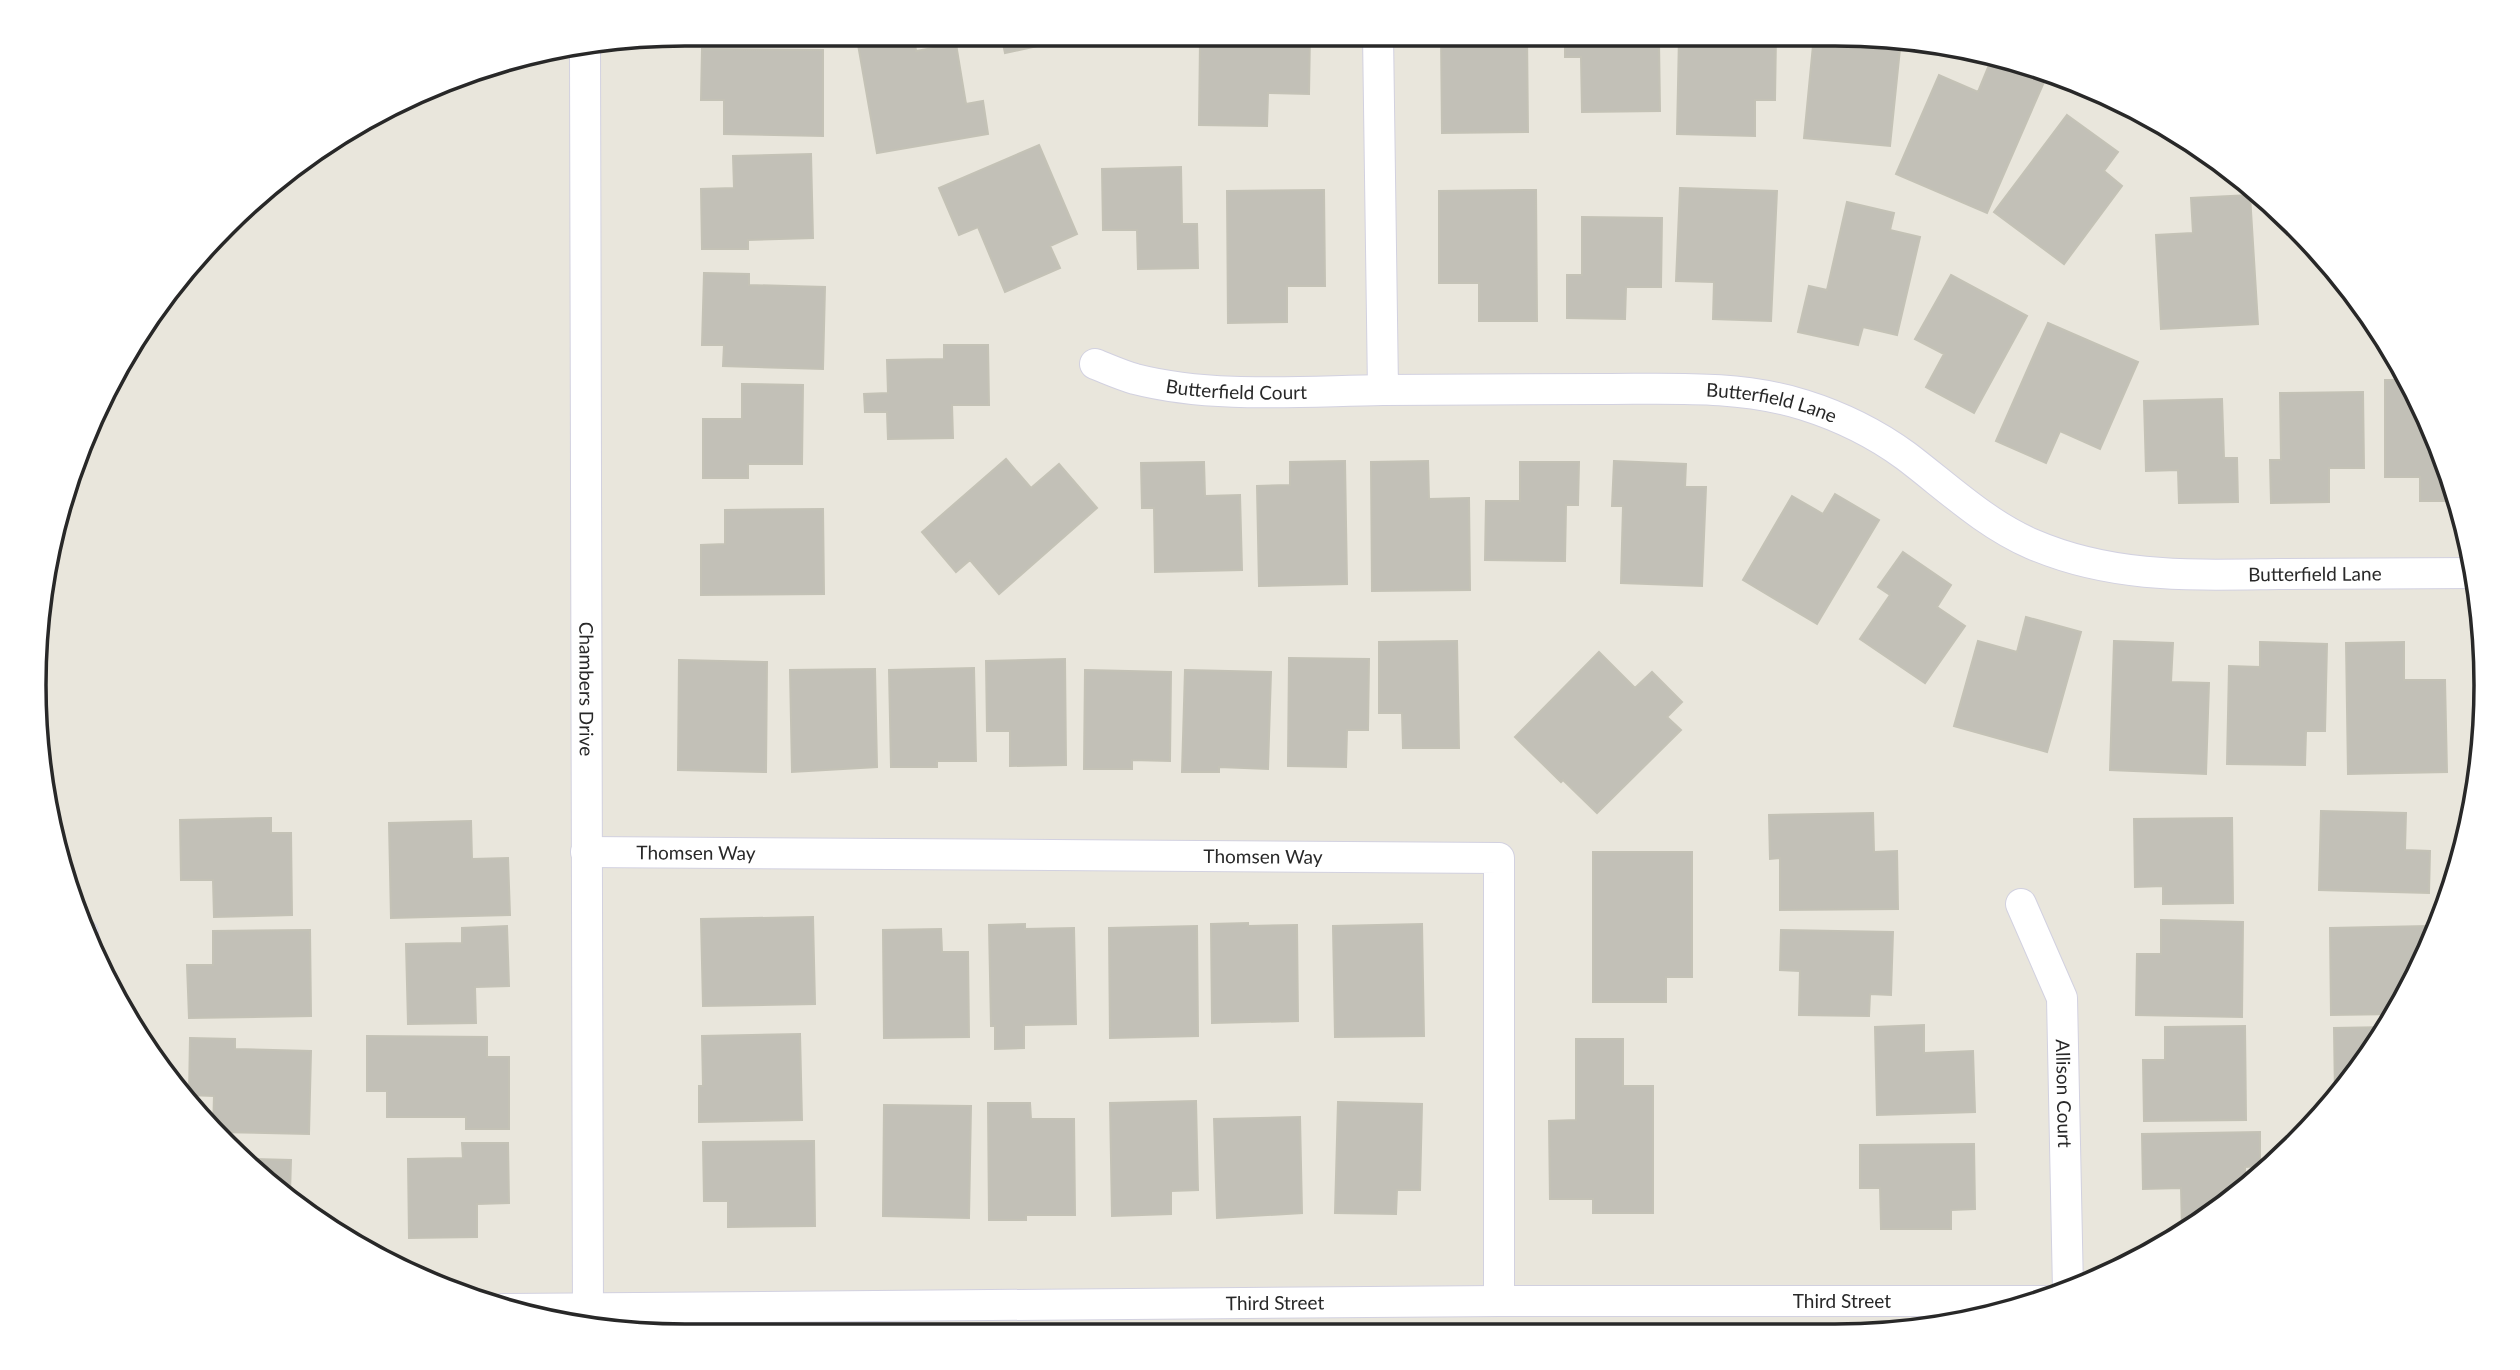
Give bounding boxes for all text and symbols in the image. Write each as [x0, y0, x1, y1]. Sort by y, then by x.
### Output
street label: Butterfield Court [1164, 374, 1307, 403]
street label: Butterfield Lane [1706, 378, 1841, 427]
street label: Butterfield Lane [2248, 561, 2382, 585]
street label: Chambers Drive [575, 622, 599, 756]
street label: Thomsen Way [636, 840, 756, 864]
street label: Thomsen Way [1203, 844, 1323, 868]
street label: Allison Court [2052, 1039, 2077, 1148]
street label: Third Street [1793, 1289, 1891, 1312]
street label: Third Street [1226, 1290, 1324, 1314]

